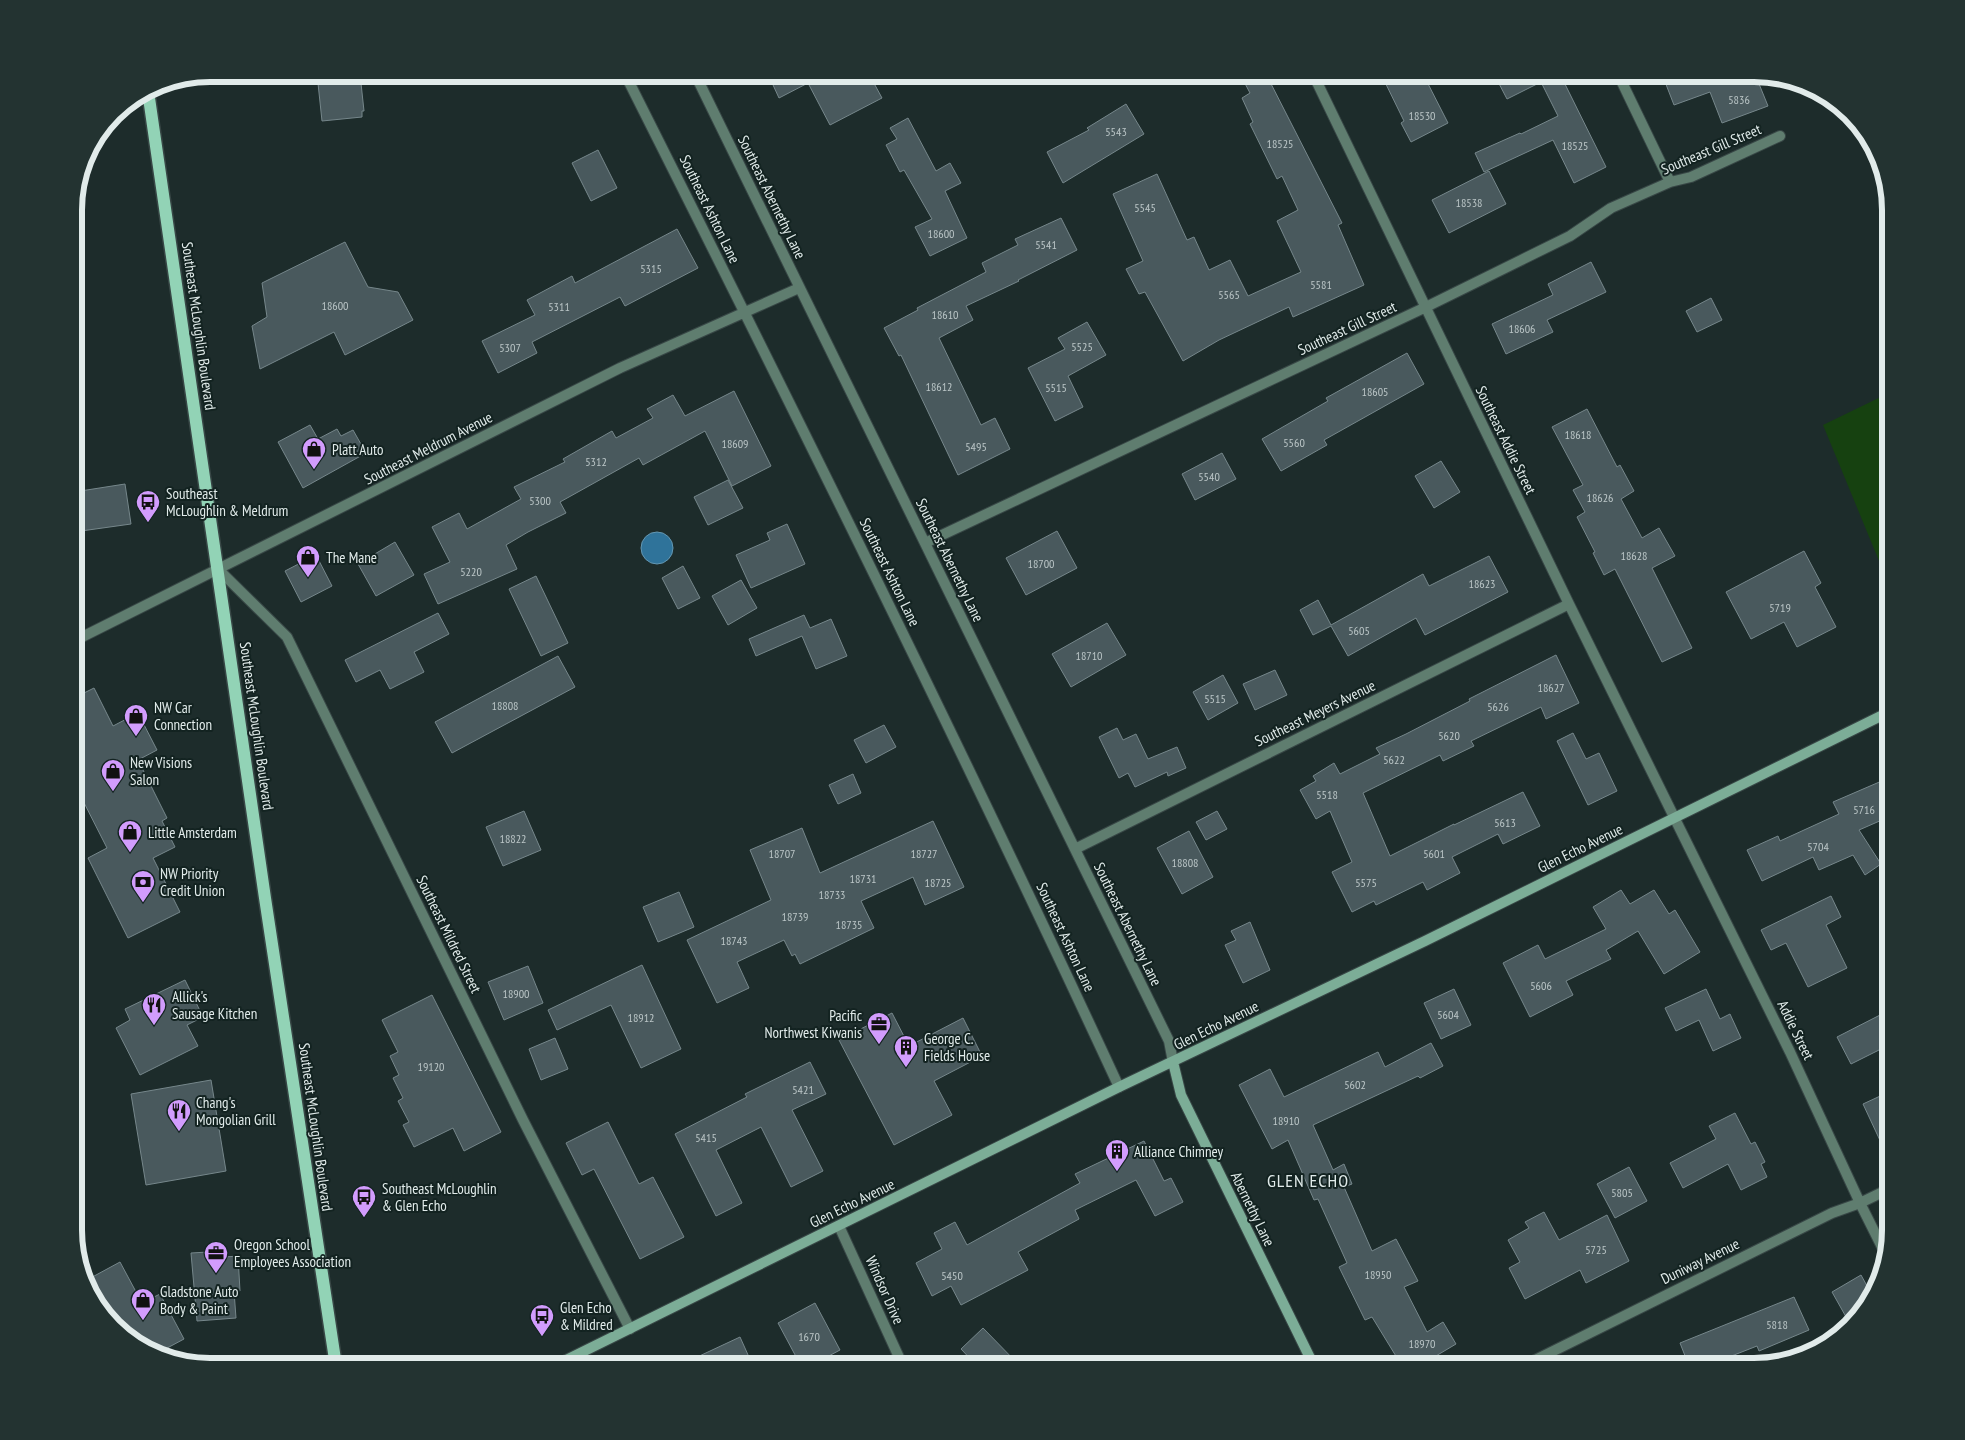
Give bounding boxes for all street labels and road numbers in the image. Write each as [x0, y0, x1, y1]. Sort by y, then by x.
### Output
street label: Southeast Gill Street [1658, 119, 1764, 179]
street label: Southeast Abernethy Lane [734, 132, 810, 262]
street label: Southeast Ashton Lane [676, 152, 744, 266]
street label: Southeast McLoughlin Boulevard [178, 241, 220, 411]
street label: Southeast Gill Street [1295, 297, 1399, 359]
street label: Southeast Addie Street [1472, 383, 1540, 497]
street label: Southeast Meldrum Avenue [361, 407, 495, 489]
street label: Southeast Abernethy Lane [912, 495, 988, 625]
street label: Southeast Ashton Lane [856, 515, 924, 629]
street label: Southeast McLoughlin Boulevard [236, 641, 278, 811]
street label: Southeast Meyers Avenue [1252, 676, 1378, 750]
street label: Glen Echo Avenue [1534, 819, 1626, 877]
street label: Southeast Abernethy Lane [1090, 859, 1166, 989]
street label: Southeast Mildred Street [412, 872, 486, 996]
street label: Southeast Ashton Lane [1032, 879, 1100, 995]
street label: Glen Echo Avenue [1170, 996, 1262, 1054]
street label: Addie Street [1773, 997, 1819, 1063]
street label: Southeast McLoughlin Boulevard [295, 1042, 337, 1212]
street label: Abernethy Lane [1227, 1169, 1279, 1249]
street label: Glen Echo Avenue [806, 1174, 898, 1232]
street label: Duniway Avenue [1658, 1234, 1742, 1288]
street label: Windsor Drive [862, 1253, 908, 1327]

